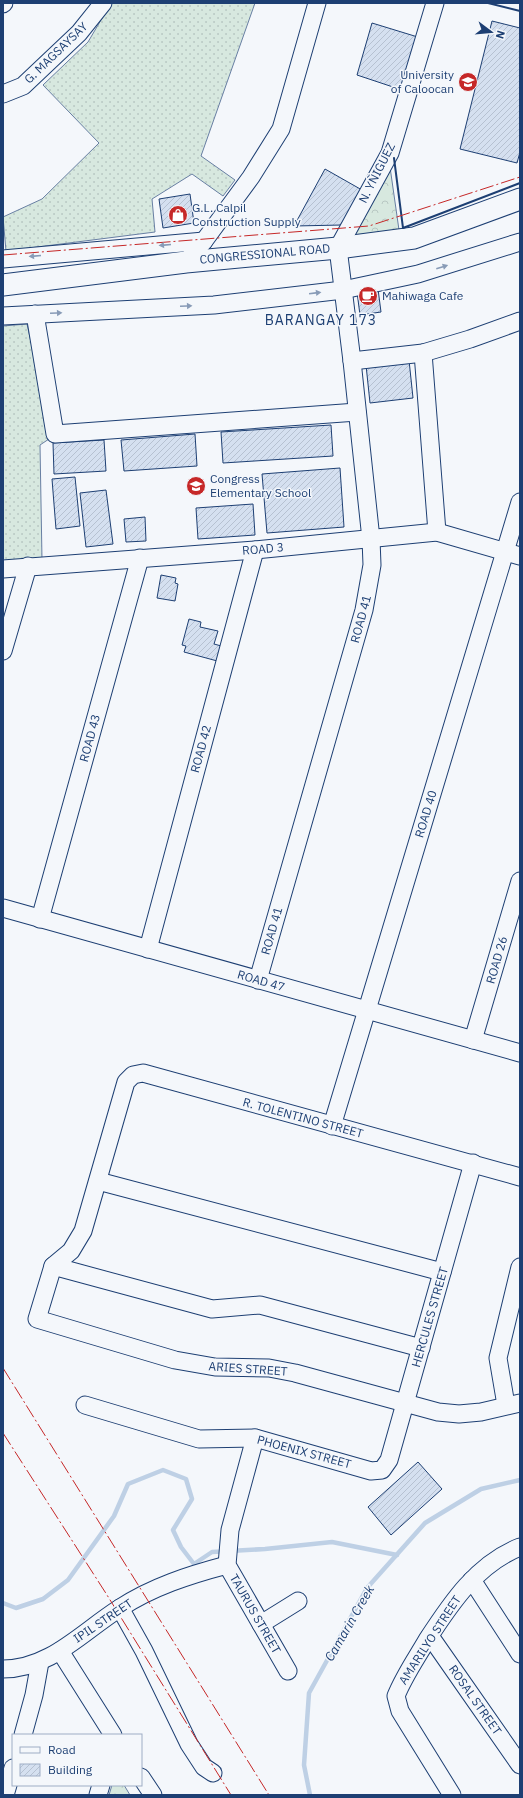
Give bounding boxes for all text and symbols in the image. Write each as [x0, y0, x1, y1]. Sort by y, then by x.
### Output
north arrow [471, 12, 511, 52]
street label: G. MAGSAYSAY [21, 19, 90, 87]
text: N [493, 29, 508, 41]
place label: University of Caloocan [391, 67, 454, 96]
school or university icon: University of Caloocan [457, 71, 479, 93]
street label: N. YÑIGUEZ [355, 140, 398, 205]
place label: G.L. Calpil Construction Supply [192, 200, 301, 229]
shop icon: G.L. Calpil Construction Supply [167, 204, 189, 226]
street label: CONGRESSIONAL ROAD [199, 240, 331, 267]
one-way arrow [159, 241, 171, 248]
one-way arrow [29, 253, 41, 260]
one-way arrow [436, 264, 448, 270]
cafe icon: Mahiwaga Cafe [357, 285, 379, 307]
place label: Mahiwaga Cafe [382, 288, 464, 303]
one-way arrow [309, 290, 321, 296]
one-way arrow [180, 303, 193, 309]
one-way arrow [50, 309, 62, 316]
district label: BARANGAY 173 [265, 311, 377, 329]
place label: Congress Elementary School [210, 471, 311, 500]
school or university icon: Congress Elementary School [185, 475, 207, 497]
street label: ROAD 3 [242, 539, 284, 558]
street label: ROAD 41 [347, 593, 374, 644]
street label: ROAD 43 [76, 712, 103, 763]
street label: ROAD 42 [187, 723, 214, 774]
street label: ROAD 40 [411, 788, 440, 839]
street label: ROAD 41 [258, 905, 285, 956]
street label: ROAD 26 [483, 934, 510, 985]
street label: ROAD 47 [236, 967, 287, 994]
street label: R. TOLENTINO STREET [241, 1094, 365, 1141]
street label: HERCULES STREET [408, 1265, 451, 1369]
street label: ARIES STREET [208, 1358, 288, 1379]
street label: PHOENIX STREET [255, 1432, 353, 1471]
street label: TAURUS STREET [227, 1571, 284, 1656]
water label: Camarin Creek [321, 1582, 378, 1664]
street label: AMARILYO STREET [395, 1592, 464, 1687]
street label: IPIL STREET [70, 1595, 135, 1646]
street label: ROSAL STREET [446, 1662, 505, 1738]
legend [12, 1734, 142, 1786]
text: Road [48, 1742, 76, 1757]
text: Building [48, 1762, 93, 1777]

